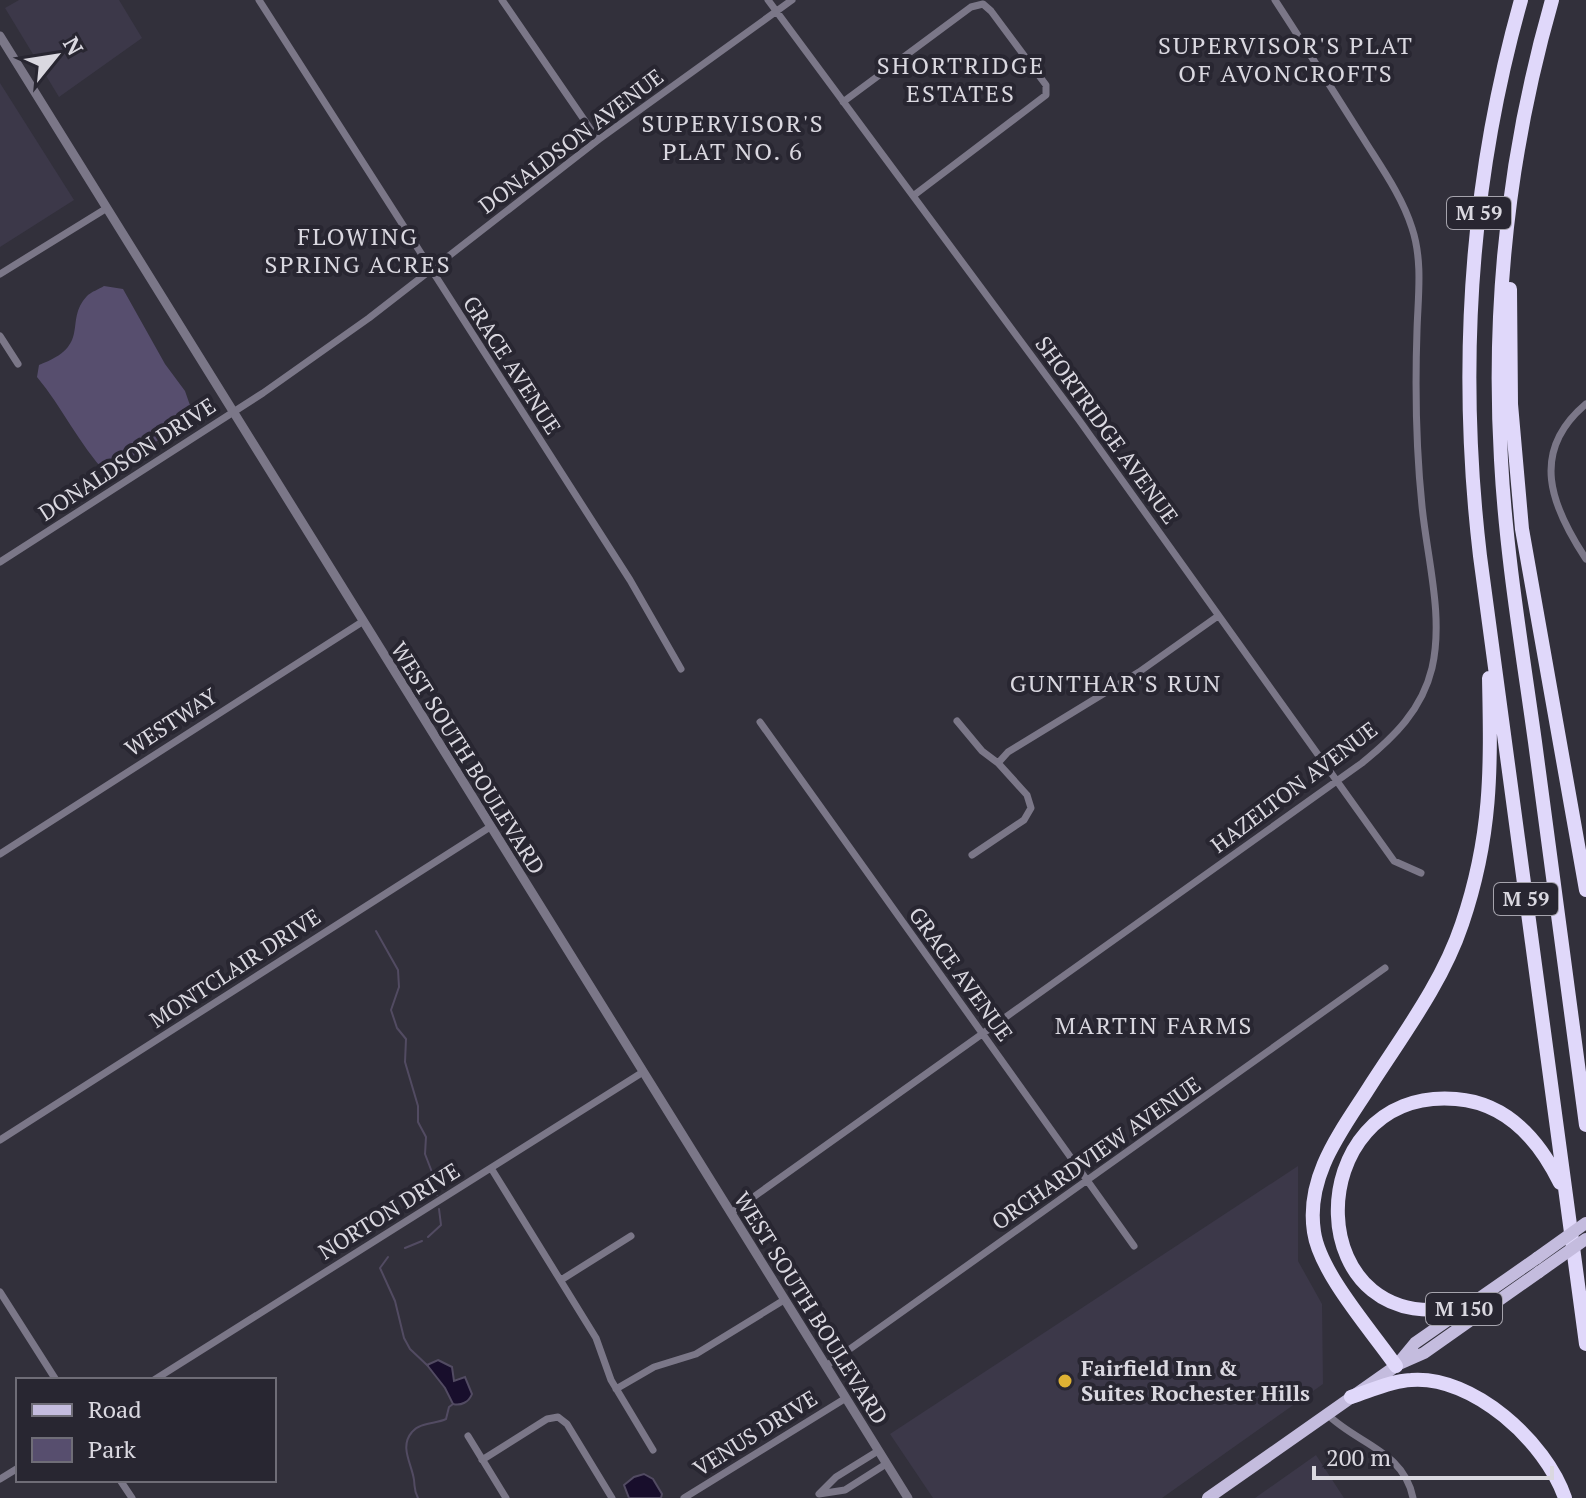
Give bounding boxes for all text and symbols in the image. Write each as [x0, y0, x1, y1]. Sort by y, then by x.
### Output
north arrow [16, 16, 96, 96]
district label: SUPERVISOR'S PLAT OF AVONCROFTS [1158, 29, 1414, 89]
text: N [57, 31, 91, 60]
district label: SHORTRIDGE ESTATES [877, 49, 1045, 109]
street label: DONALDSON AVENUE [473, 62, 669, 220]
district label: SUPERVISOR'S PLAT NO. 6 [641, 107, 825, 167]
road number: M 59 [1447, 197, 1511, 229]
district label: FLOWING SPRING ACRES [264, 220, 452, 280]
street label: GRACE AVENUE [457, 290, 568, 439]
street label: SHORTRIDGE AVENUE [1030, 330, 1185, 529]
street label: DONALDSON DRIVE [33, 390, 221, 527]
street label: WEST SOUTH BOULEVARD [385, 636, 552, 879]
district label: GUNTHAR'S RUN [1010, 667, 1222, 699]
street label: WESTWAY [119, 681, 223, 762]
street label: HAZELTON AVENUE [1205, 714, 1383, 859]
road number: M 59 [1494, 883, 1558, 915]
street label: MONTCLAIR DRIVE [144, 901, 326, 1034]
street label: GRACE AVENUE [903, 901, 1020, 1047]
district label: MARTIN FARMS [1055, 1009, 1253, 1041]
street label: ORCHARDVIEW AVENUE [985, 1069, 1206, 1236]
street label: NORTON DRIVE [313, 1156, 465, 1266]
street label: WEST SOUTH BOULEVARD [728, 1186, 895, 1429]
road number: M 150 [1426, 1293, 1502, 1325]
place label: Fairfield Inn & Suites Rochester Hills [1081, 1353, 1310, 1407]
marker: Fairfield Inn & Suites Rochester Hills [1056, 1372, 1074, 1390]
legend [16, 1378, 276, 1482]
street label: VENUS DRIVE [687, 1383, 822, 1482]
text: Road [88, 1393, 142, 1425]
scale bar [1314, 1430, 1552, 1480]
text: Park [88, 1433, 137, 1465]
text: 200 m [1326, 1441, 1391, 1473]

